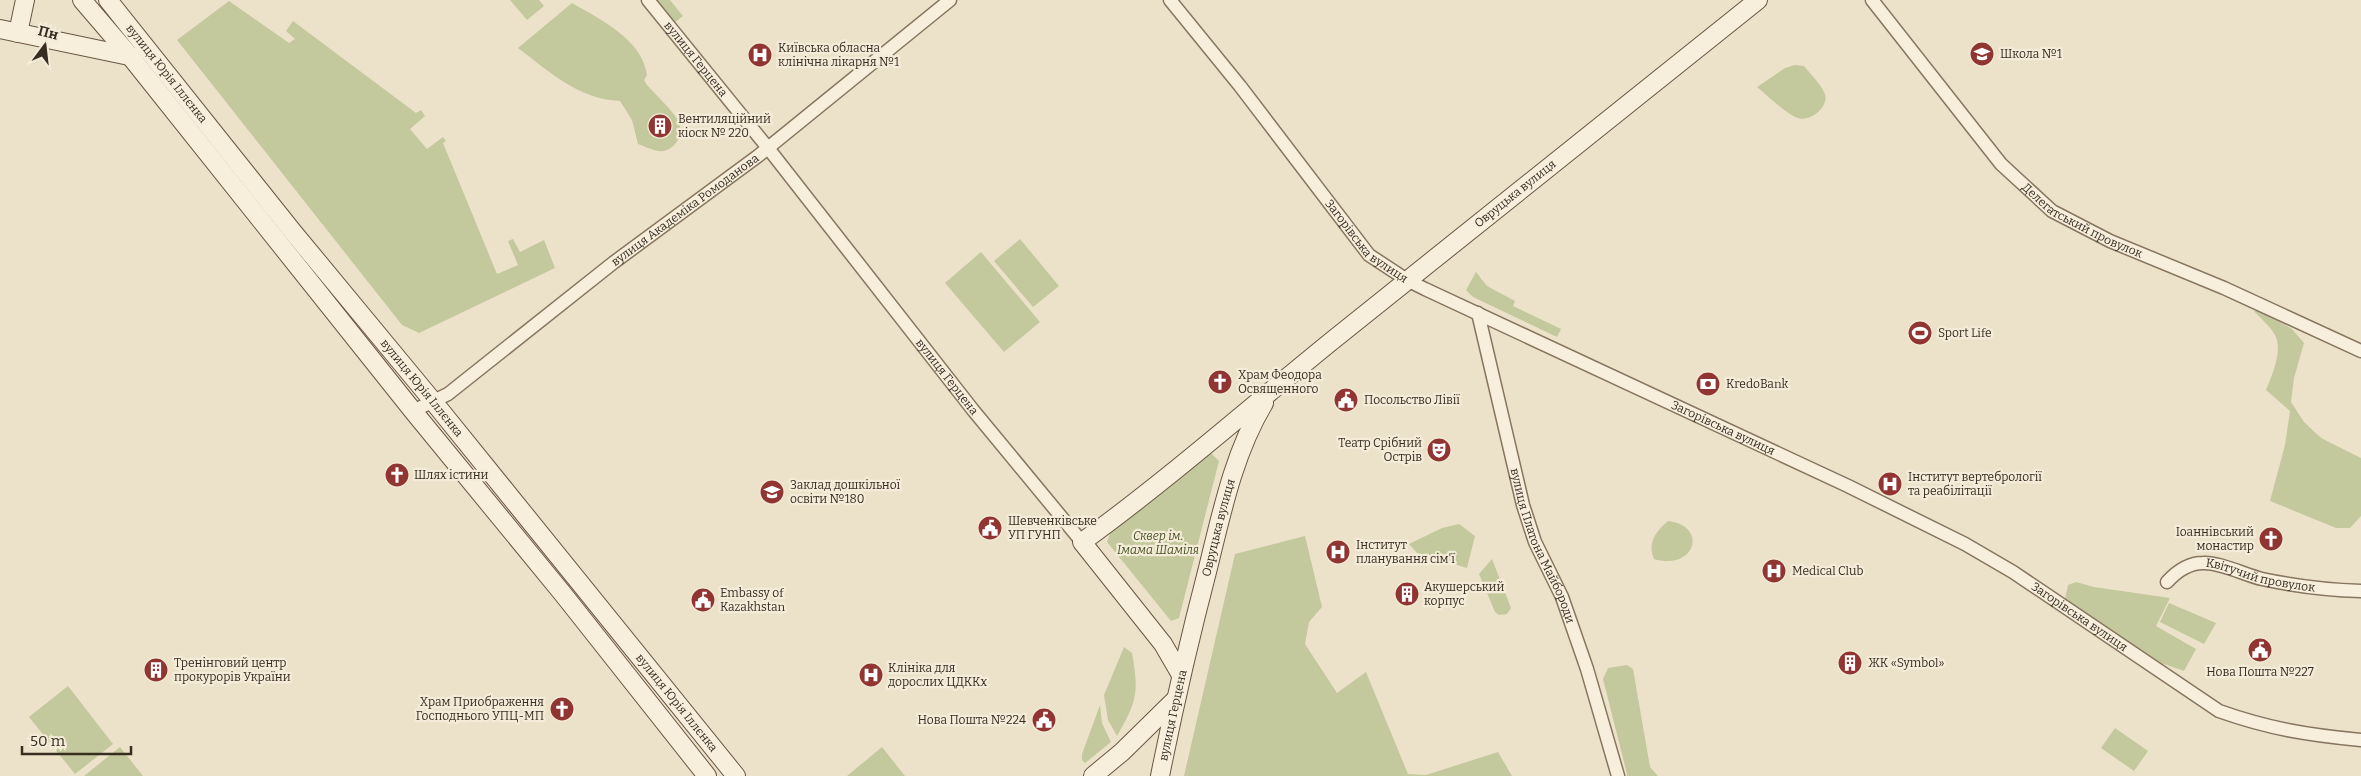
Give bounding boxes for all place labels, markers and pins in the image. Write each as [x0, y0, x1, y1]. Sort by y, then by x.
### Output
place label: Київська обласна клінічна лікарня №1 [778, 41, 899, 69]
school or university icon: Школа №1 [1969, 41, 1995, 67]
hospital icon: Київська обласна клінічна лікарня №1 [747, 42, 773, 68]
place label: Школа №1 [2000, 47, 2062, 61]
place label: Вентиляційний кіоск № 220 [678, 112, 771, 140]
building icon: Вентиляційний кіоск № 220 [647, 113, 673, 139]
sports icon: Sport Life [1907, 320, 1933, 346]
place label: Sport Life [1938, 326, 1992, 340]
place label: Храм Феодора Освященного [1238, 368, 1322, 396]
church icon: Храм Феодора Освященного [1207, 369, 1233, 395]
bank icon: KredoBank [1695, 371, 1721, 397]
place label: KredoBank [1726, 377, 1789, 391]
public building icon: Посольство Лівії [1333, 387, 1359, 413]
place label: Посольство Лівії [1364, 393, 1460, 407]
place label: Театр Срібний Острів [1338, 436, 1422, 464]
theatre icon: Театр Срібний Острів [1426, 437, 1452, 463]
church icon: Шлях істини [384, 462, 410, 488]
place label: Шлях істини [414, 468, 489, 482]
place label: Інститут вертебрології та реабілітації [1908, 470, 2042, 498]
hospital icon: Інститут вертебрології та реабілітації [1877, 471, 1903, 497]
place label: Заклад дошкільної освіти №180 [790, 478, 901, 506]
school or university icon: Заклад дошкільної освіти №180 [759, 479, 785, 505]
place label: Шевченківське УП ГУНП [1008, 514, 1097, 542]
public building icon: Шевченківське УП ГУНП [977, 515, 1003, 541]
place label: Іоаннівський монастир [2176, 525, 2254, 553]
church icon: Іоаннівський монастир [2258, 526, 2284, 552]
place label: Інститут планування сім'ї [1356, 538, 1455, 566]
hospital icon: Інститут планування сім'ї [1325, 539, 1351, 565]
hospital icon: Medical Club [1761, 558, 1787, 584]
place label: Medical Club [1792, 564, 1863, 578]
place label: Акушерський корпус [1424, 580, 1505, 608]
building icon: Акушерський корпус [1394, 581, 1420, 607]
place label: Embassy of Kazakhstan [720, 586, 785, 614]
public building icon: Embassy of Kazakhstan [690, 587, 716, 613]
public building icon: Нова Пошта №227 [2247, 637, 2273, 663]
building icon: ЖК «Symbol» [1837, 650, 1863, 676]
place label: Тренінговий центр прокурорів України [174, 656, 291, 684]
place label: ЖК «Symbol» [1868, 656, 1944, 670]
building icon: Тренінговий центр прокурорів України [143, 657, 169, 683]
place label: Клініка для дорослих ЦДККх [888, 661, 987, 689]
hospital icon: Клініка для дорослих ЦДККх [858, 662, 884, 688]
place label: Нова Пошта №227 [2206, 665, 2314, 679]
place label: Храм Приображення Господнього УПЦ-МП [416, 695, 544, 723]
church icon: Храм Приображення Господнього УПЦ-МП [549, 696, 575, 722]
public building icon: Нова Пошта №224 [1031, 707, 1057, 733]
place label: Нова Пошта №224 [917, 713, 1026, 727]

